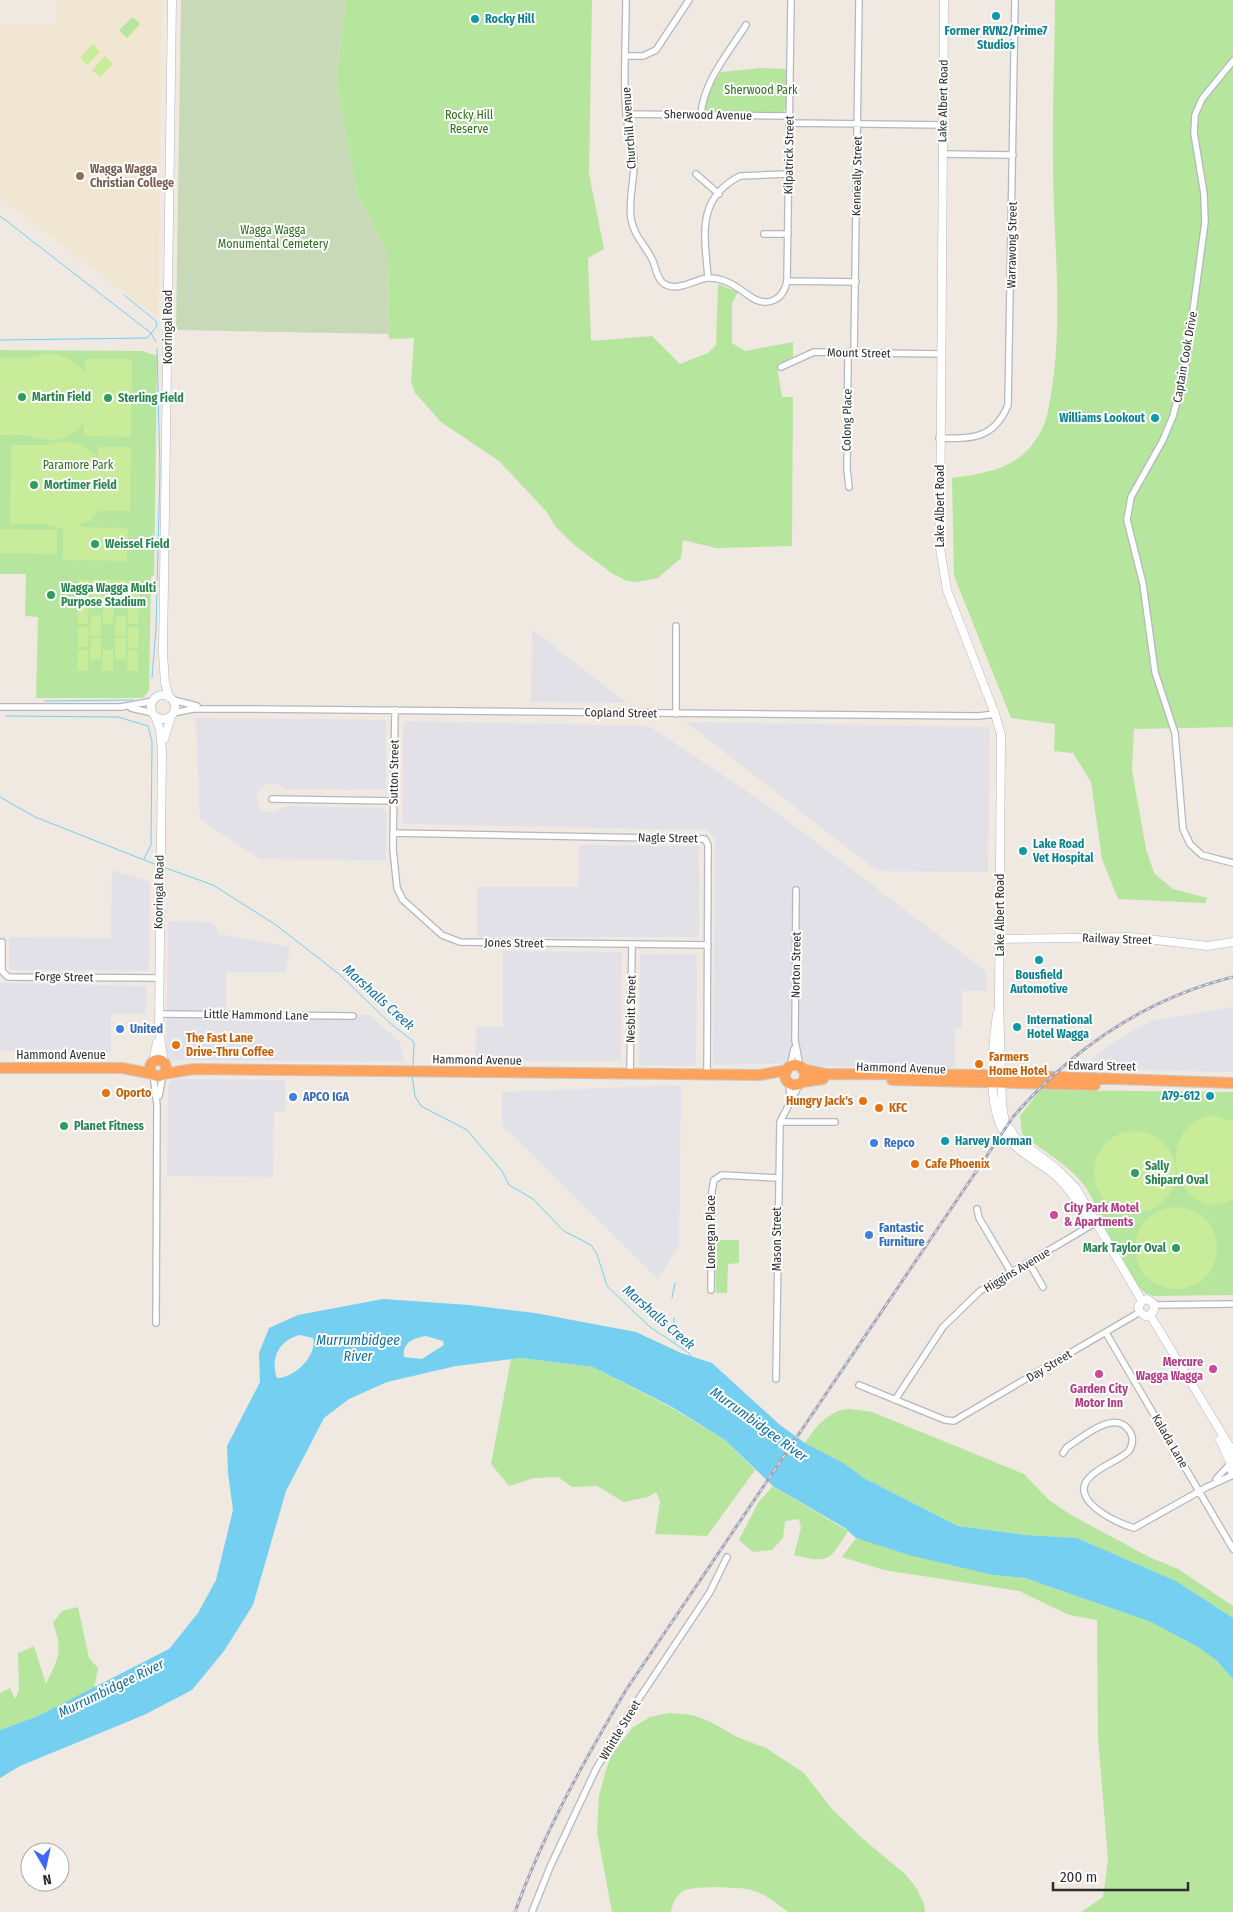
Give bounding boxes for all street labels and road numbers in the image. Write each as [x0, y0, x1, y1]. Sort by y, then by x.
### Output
street label: Lake Albert Road [935, 59, 951, 143]
street label: Churchill Avenue [619, 86, 639, 169]
street label: Sherwood Avenue [664, 107, 752, 123]
street label: Kilpatrick Street [781, 115, 797, 195]
street label: Kenneally Street [849, 136, 865, 216]
street label: Warrawong Street [1004, 201, 1020, 289]
street label: Kooringal Road [161, 290, 175, 364]
street label: Captain Cook Drive [1170, 310, 1200, 404]
street label: Mount Street [827, 345, 891, 361]
street label: Colong Place [839, 389, 855, 451]
street label: Lake Albert Road [933, 465, 947, 547]
street label: Copland Street [585, 705, 658, 721]
street label: Sutton Street [386, 739, 402, 805]
street label: Nagle Street [638, 830, 698, 846]
street label: Kooringal Road [151, 855, 167, 929]
street label: Lake Albert Road [993, 874, 1007, 956]
street label: Railway Street [1082, 931, 1152, 947]
street label: Norton Street [788, 932, 804, 998]
street label: Jones Street [484, 935, 544, 951]
street label: Forge Street [34, 969, 94, 985]
street label: Nesbitt Street [623, 975, 639, 1043]
street label: Little Hammond Lane [203, 1007, 309, 1023]
street label: Hammond Avenue [16, 1048, 106, 1062]
street label: Hammond Avenue [432, 1052, 522, 1068]
street label: Edward Street [1068, 1058, 1136, 1074]
street label: Hammond Avenue [856, 1059, 946, 1077]
street label: Lonergan Place [704, 1195, 718, 1269]
street label: Mason Street [770, 1207, 784, 1271]
street label: Higgins Avenue [981, 1245, 1053, 1295]
street label: Day Street [1024, 1347, 1074, 1385]
street label: Kalada Lane [1149, 1412, 1191, 1470]
street label: Whittle Street [597, 1697, 643, 1763]

